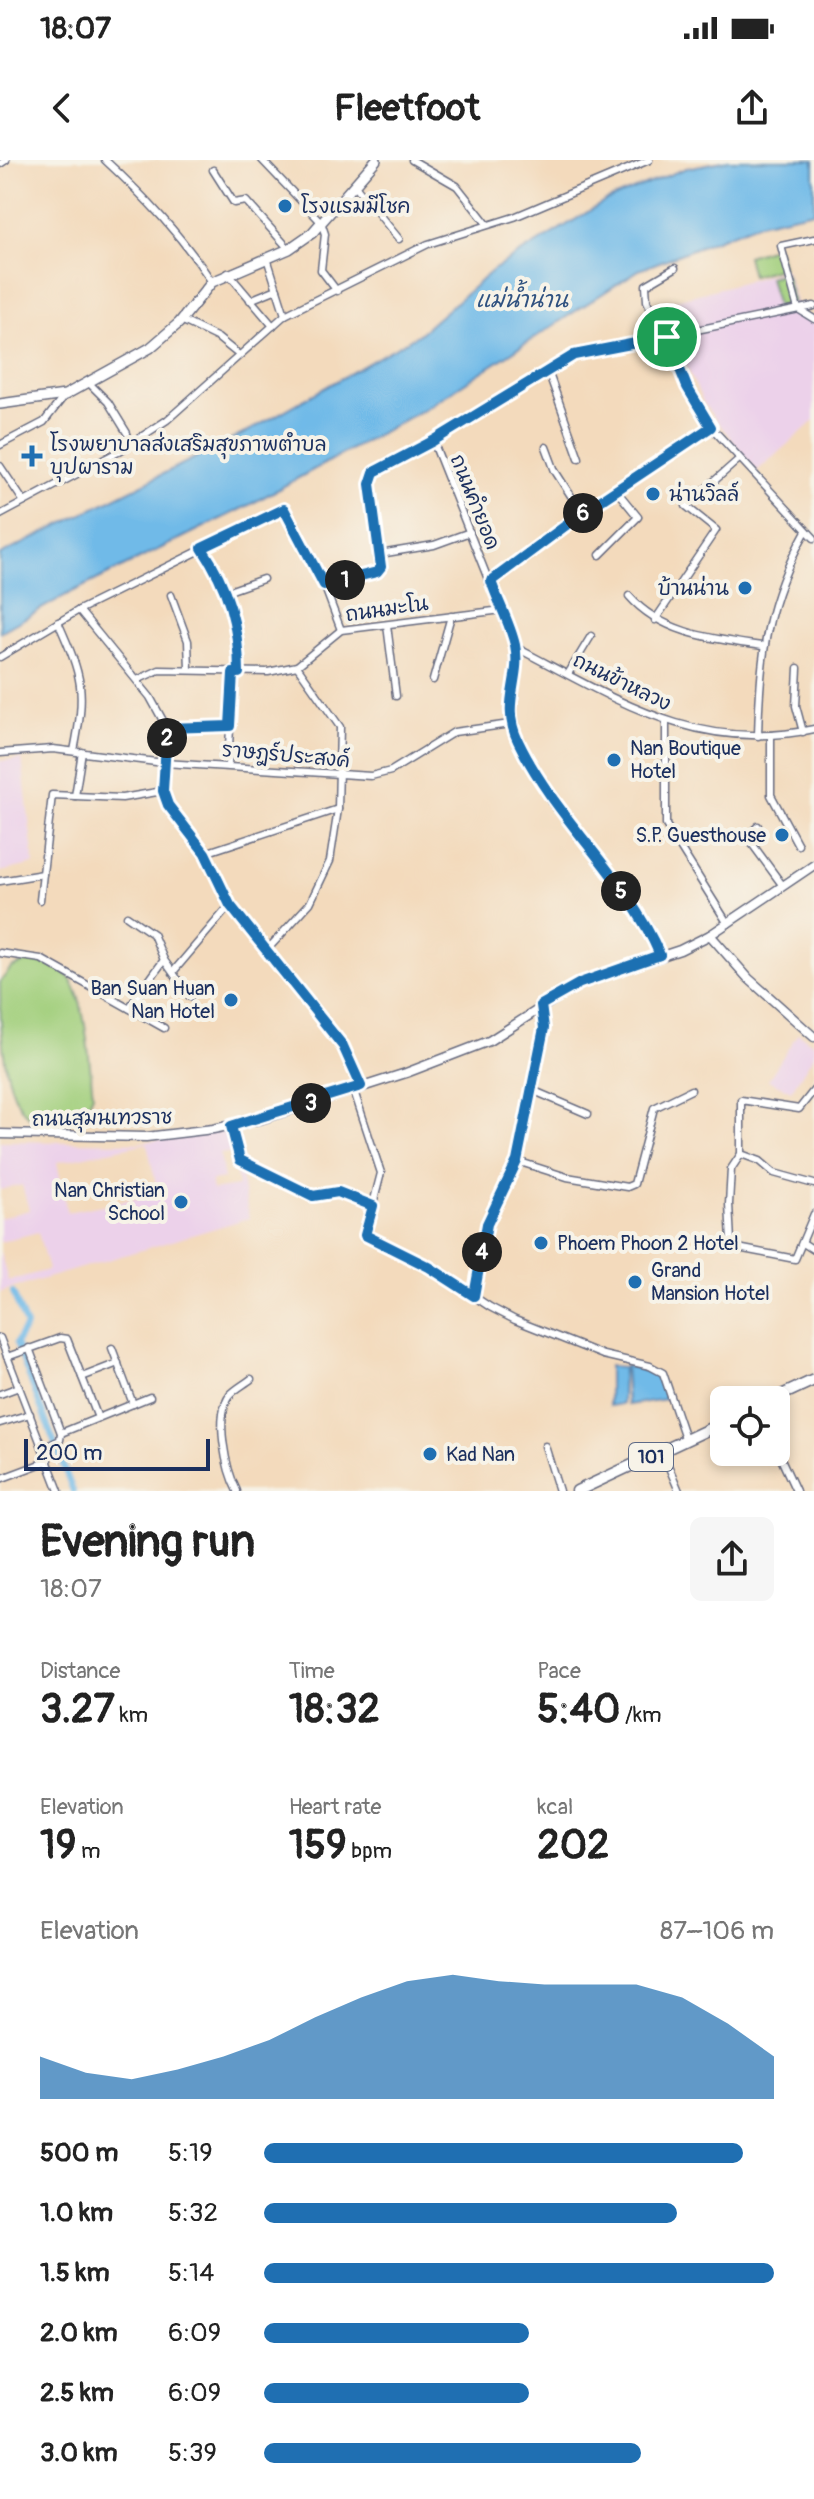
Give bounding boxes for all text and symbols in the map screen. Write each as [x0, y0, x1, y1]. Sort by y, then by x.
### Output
text: 18:07 [40, 10, 111, 47]
icon: back [40, 86, 84, 130]
text: Fleetfoot [334, 86, 480, 131]
icon: share [730, 86, 774, 130]
place label: โรงแรมมีโชค [301, 193, 410, 219]
marker: โรงแรมมีโชค [276, 197, 294, 215]
water label: แม่น้ำน่าน [476, 279, 570, 314]
pin [633, 303, 701, 371]
icon: arrive [645, 315, 689, 359]
place label: โรงพยาบาลส่งเสริมสุขภาพตำบล บุปผาราม [50, 431, 327, 483]
marker: โรงพยาบาลส่งเสริมสุขภาพตำบล บุปผาราม [21, 445, 43, 467]
street label: ถนนคำยอด [445, 450, 506, 553]
place label: น่านวิลล์ [669, 481, 739, 507]
marker: น่านวิลล์ [644, 485, 662, 503]
pin: 6 [563, 493, 603, 533]
text: 6 [577, 499, 589, 527]
pin: 1 [325, 560, 365, 600]
text: 1 [341, 566, 349, 594]
place label: บ้านน่าน [658, 575, 729, 601]
marker: บ้านน่าน [736, 579, 754, 597]
street label: ถนนมะโน [344, 590, 430, 627]
street label: ถนนข้าหลวง [569, 647, 676, 716]
pin: 2 [147, 718, 187, 758]
text: 2 [161, 724, 173, 752]
street label: ราษฎร์ประสงค์ [221, 736, 351, 774]
place label: Nan Boutique Hotel [630, 736, 741, 784]
marker: Nan Boutique Hotel [605, 751, 623, 769]
place label: S.P. Guesthouse [635, 823, 766, 848]
marker: S.P. Guesthouse [773, 826, 791, 844]
pin: 5 [601, 871, 641, 911]
text: 5 [615, 877, 627, 905]
place label: Ban Suan Huan Nan Hotel [91, 976, 215, 1024]
marker: Ban Suan Huan Nan Hotel [222, 991, 240, 1009]
pin: 3 [291, 1083, 331, 1123]
text: 3 [305, 1089, 317, 1117]
street label: ถนนสุมนเทวราช [32, 1104, 173, 1135]
place label: Nan Christian School [54, 1178, 165, 1226]
marker: Nan Christian School [172, 1193, 190, 1211]
place label: Phoem Phoon 2 Hotel [557, 1231, 739, 1256]
pin: 4 [462, 1232, 502, 1272]
marker: Phoem Phoon 2 Hotel [532, 1234, 550, 1252]
text: 4 [476, 1238, 488, 1266]
place label: Grand Mansion Hotel [651, 1258, 770, 1306]
marker: Grand Mansion Hotel [626, 1273, 644, 1291]
map controls [710, 1386, 790, 1466]
button: locate [710, 1386, 790, 1466]
scale bar [24, 1435, 210, 1471]
text: 200 m [36, 1439, 103, 1467]
place label: Kad Nan [446, 1442, 515, 1467]
road number: 101 [629, 1443, 673, 1471]
marker: Kad Nan [421, 1445, 439, 1463]
text: Evening run [40, 1515, 255, 1570]
button: share [690, 1517, 774, 1601]
text: 18:07 [40, 1573, 102, 1605]
text: Distance [40, 1657, 120, 1685]
text: Time [289, 1657, 335, 1685]
text: Pace [537, 1657, 581, 1685]
text: 3.27 [40, 1685, 115, 1734]
text: 18:32 [289, 1685, 380, 1734]
text: 5:40 [537, 1685, 620, 1734]
text: km [115, 1701, 148, 1729]
text: /km [620, 1701, 662, 1729]
text: Elevation [40, 1793, 124, 1821]
text: Heart rate [289, 1793, 381, 1821]
text: kcal [537, 1793, 573, 1821]
text: 19 [40, 1821, 76, 1870]
text: 159 [289, 1821, 347, 1870]
text: 202 [537, 1821, 609, 1870]
text: m [76, 1837, 101, 1865]
text: bpm [347, 1837, 392, 1865]
text: Elevation [40, 1915, 139, 1947]
text: 87–106 m [660, 1915, 774, 1947]
text: 500 m [40, 2137, 118, 2169]
text: 5:19 [168, 2137, 213, 2169]
text: 1.0 km [40, 2197, 113, 2229]
text: 5:32 [168, 2197, 218, 2229]
text: 1.5 km [40, 2257, 110, 2289]
text: 5:14 [168, 2257, 214, 2289]
text: 2.0 km [40, 2317, 118, 2349]
text: 6:09 [168, 2317, 221, 2349]
text: 2.5 km [40, 2377, 114, 2409]
text: 6:09 [168, 2377, 221, 2409]
text: 3.0 km [40, 2437, 118, 2469]
text: 5:39 [168, 2437, 217, 2469]

